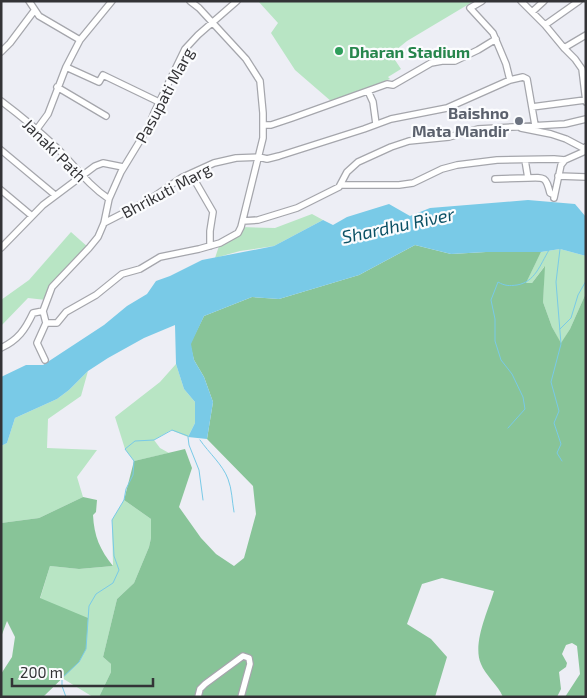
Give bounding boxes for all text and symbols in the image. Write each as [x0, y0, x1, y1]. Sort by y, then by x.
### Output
place label: Dharan Stadium [349, 42, 470, 61]
street label: Pasupati Marg [131, 44, 197, 146]
marker: Dharan Stadium [333, 45, 345, 57]
place label: Baishno Mata Mandir [412, 103, 509, 140]
street label: Janaki Path [19, 114, 91, 186]
marker: Baishno Mata Mandir [513, 115, 525, 127]
street label: Bhrikuti Marg [118, 158, 214, 222]
water label: Shardhu River [340, 202, 457, 248]
scale bar [12, 656, 154, 688]
text: 200 m [20, 663, 63, 681]

